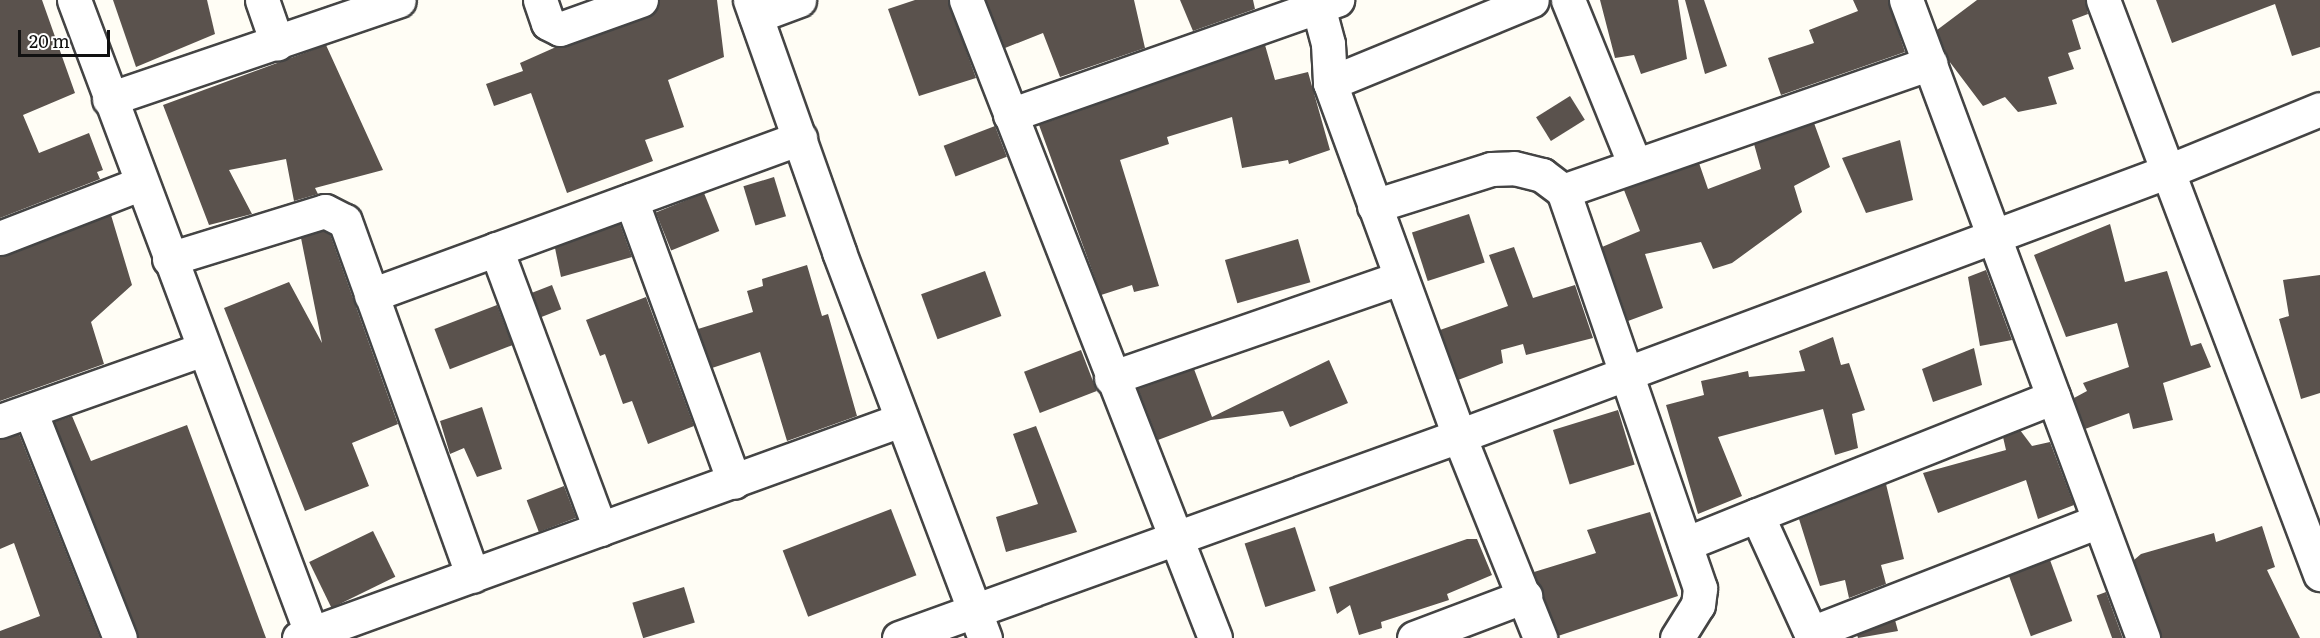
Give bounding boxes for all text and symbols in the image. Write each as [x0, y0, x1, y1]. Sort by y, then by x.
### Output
scale bar [21, 18, 112, 56]
text: 20 m [29, 27, 70, 54]

